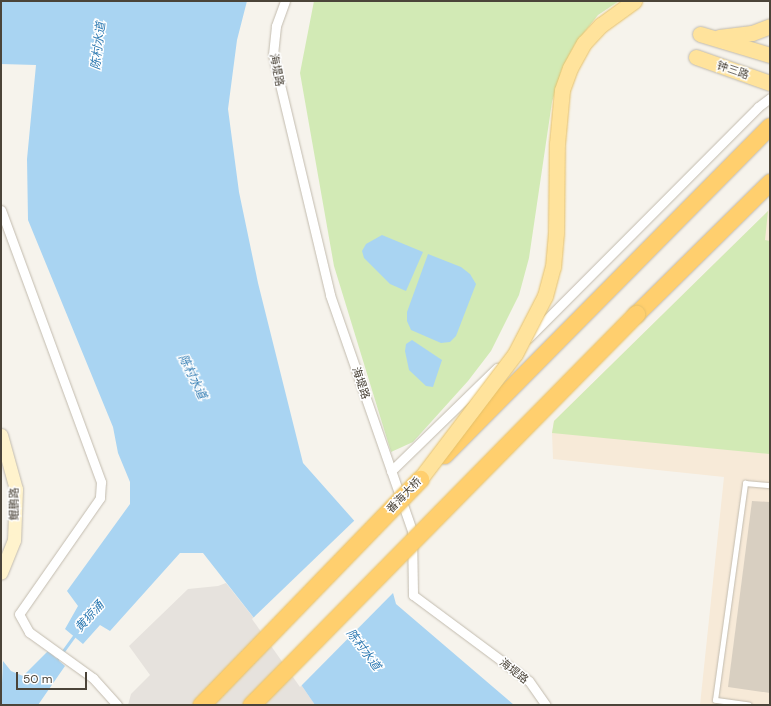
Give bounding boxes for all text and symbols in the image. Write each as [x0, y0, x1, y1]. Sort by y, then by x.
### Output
water label: 陈村水道 [89, 21, 109, 71]
street label: 海堤路 [267, 53, 287, 87]
street label: 钟三路 [715, 58, 751, 82]
water label: 陈村水道 [175, 352, 209, 402]
street label: 海堤路 [349, 365, 373, 401]
street label: 番海大桥 [384, 475, 424, 515]
street label: 鲲鹏路 [7, 488, 21, 520]
water label: 黄猄涌 [73, 599, 107, 635]
water label: 陈村水道 [343, 626, 383, 674]
street label: 海堤路 [497, 656, 531, 686]
scale bar [18, 664, 89, 690]
text: 50 m [23, 671, 52, 687]

